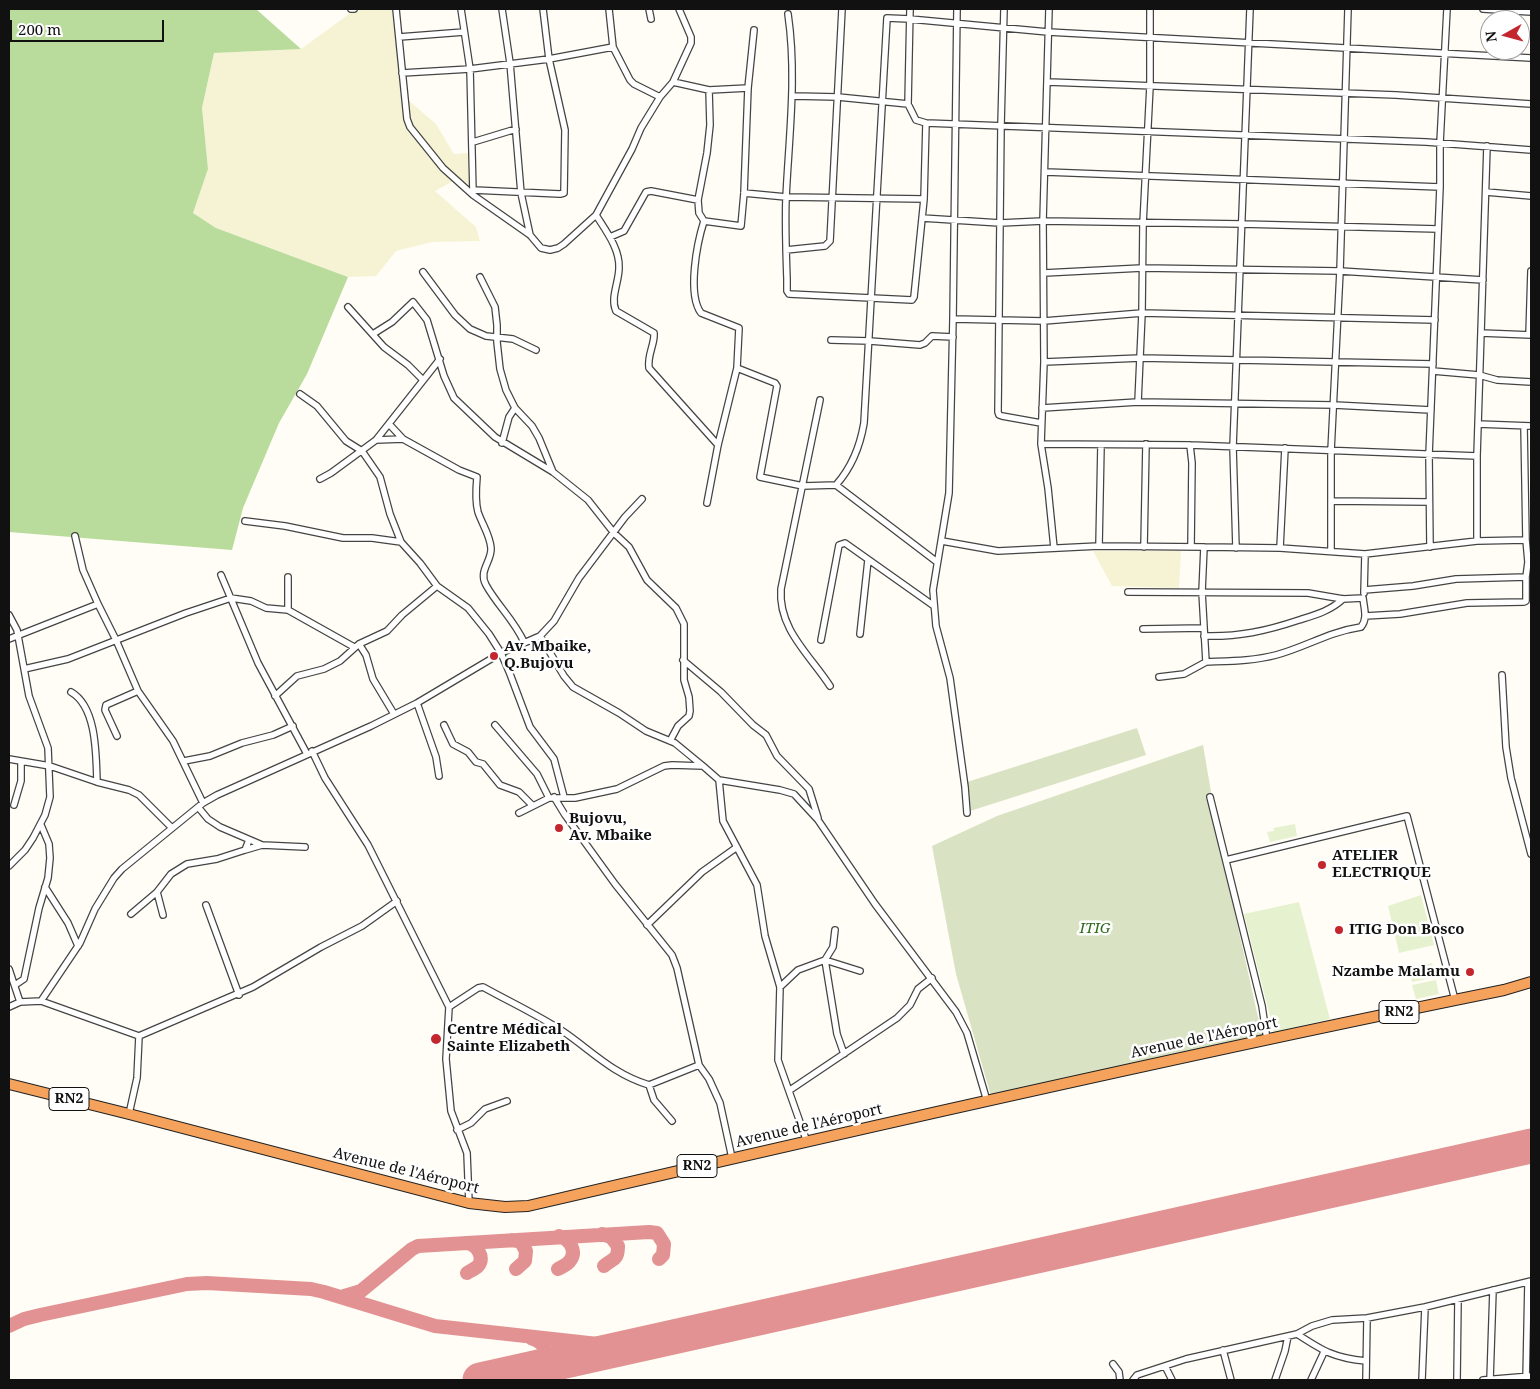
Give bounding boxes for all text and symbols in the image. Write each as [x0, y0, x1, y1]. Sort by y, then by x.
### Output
scale bar [12, 10, 166, 42]
north arrow [1480, 10, 1530, 60]
text: 200 m [18, 19, 61, 39]
text: N [1481, 30, 1501, 43]
place label: Av. Mbaike, Q.Bujovu [504, 638, 591, 673]
marker: Av. Mbaike, Q.Bujovu [488, 650, 500, 662]
place label: Bujovu, Av. Mbaike [569, 810, 652, 845]
marker: Bujovu, Av. Mbaike [553, 822, 565, 834]
place label: ATELIER ELECTRIQUE [1332, 847, 1431, 882]
marker: ATELIER ELECTRIQUE [1316, 859, 1328, 871]
park label: ITIG [1080, 920, 1110, 938]
place label: ITIG Don Bosco [1349, 921, 1465, 939]
marker: ITIG Don Bosco [1333, 924, 1345, 936]
place label: Nzambe Malamu [1332, 963, 1460, 981]
marker: Nzambe Malamu [1464, 966, 1476, 978]
road number: RN2 [1379, 1000, 1419, 1024]
street label: Avenue de l'Aéroport [1129, 1014, 1279, 1062]
place label: Centre Médical Sainte Elizabeth [447, 1021, 570, 1056]
marker: Centre Médical Sainte Elizabeth [429, 1032, 443, 1046]
road number: RN2 [49, 1088, 89, 1110]
street label: Avenue de l'Aéroport [734, 1100, 884, 1152]
street label: Avenue de l'Aéroport [331, 1144, 481, 1198]
road number: RN2 [677, 1154, 717, 1178]

